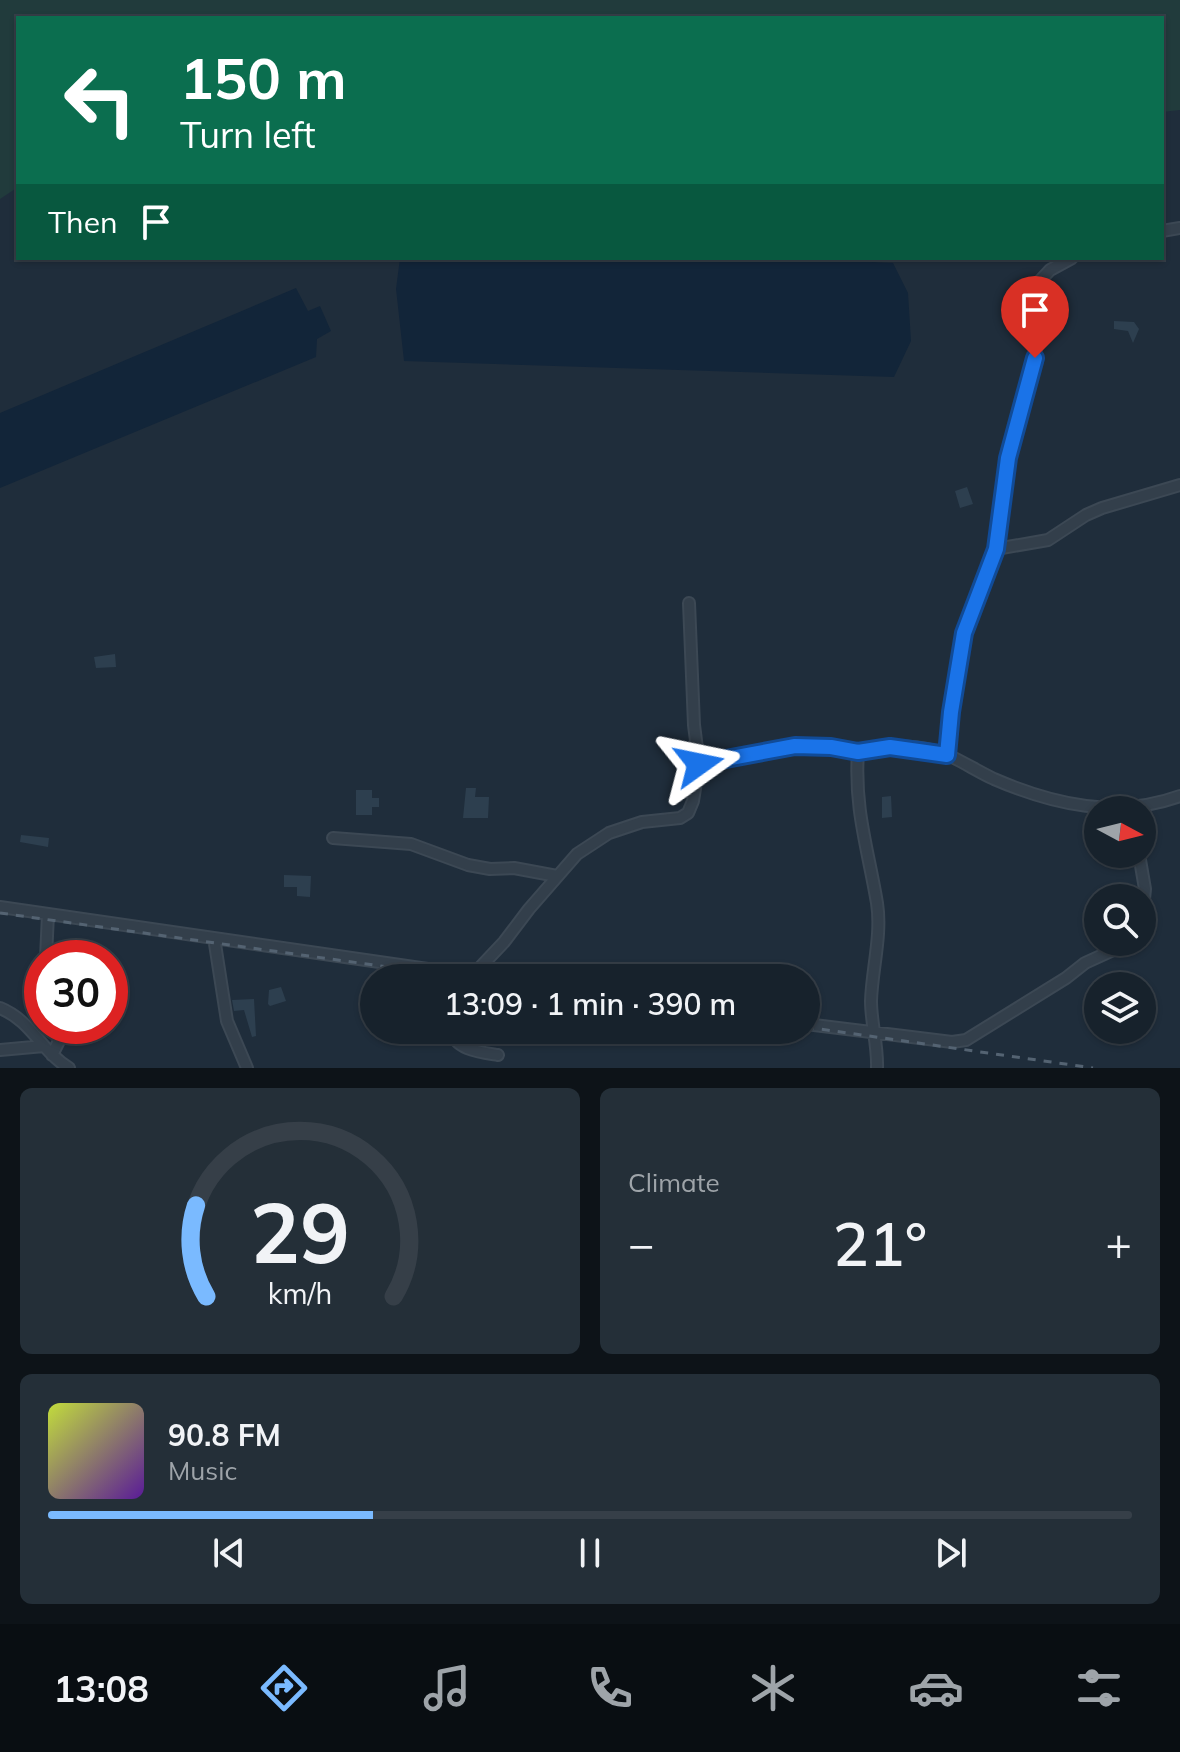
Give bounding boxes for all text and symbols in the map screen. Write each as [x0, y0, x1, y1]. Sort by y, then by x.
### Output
text: 150 m [180, 43, 347, 113]
icon: left [48, 48, 152, 152]
text: Turn left [180, 112, 316, 157]
icon: arrive [134, 200, 178, 244]
text: Then [48, 203, 118, 241]
pin [1001, 276, 1069, 358]
icon: arrive [1013, 288, 1057, 332]
position arrow [657, 722, 741, 806]
north arrow [1084, 796, 1156, 868]
map controls [1084, 796, 1156, 1044]
button: search [1084, 884, 1156, 956]
speed limit sign: 30 [24, 940, 128, 1044]
button: layers [1084, 972, 1156, 1044]
text: 13:09 · 1 min · 390 m [444, 985, 736, 1023]
text: Climate [628, 1166, 720, 1199]
text: 29 [250, 1179, 350, 1284]
text: 21° [833, 1206, 927, 1281]
text: − [628, 1216, 654, 1271]
text: + [1106, 1216, 1132, 1271]
text: km/h [268, 1275, 332, 1311]
text: 90.8 FM [168, 1416, 281, 1454]
text: Music [168, 1454, 237, 1487]
icon: previous [207, 1531, 251, 1575]
icon: pause [568, 1531, 612, 1575]
icon: next [929, 1531, 973, 1575]
icon: directions [256, 1660, 312, 1716]
icon: music [419, 1660, 475, 1716]
icon: phone [582, 1660, 638, 1716]
icon: climate [745, 1660, 801, 1716]
icon: car [908, 1660, 964, 1716]
icon: filters [1071, 1660, 1127, 1716]
text: 13:08 [53, 1666, 149, 1711]

